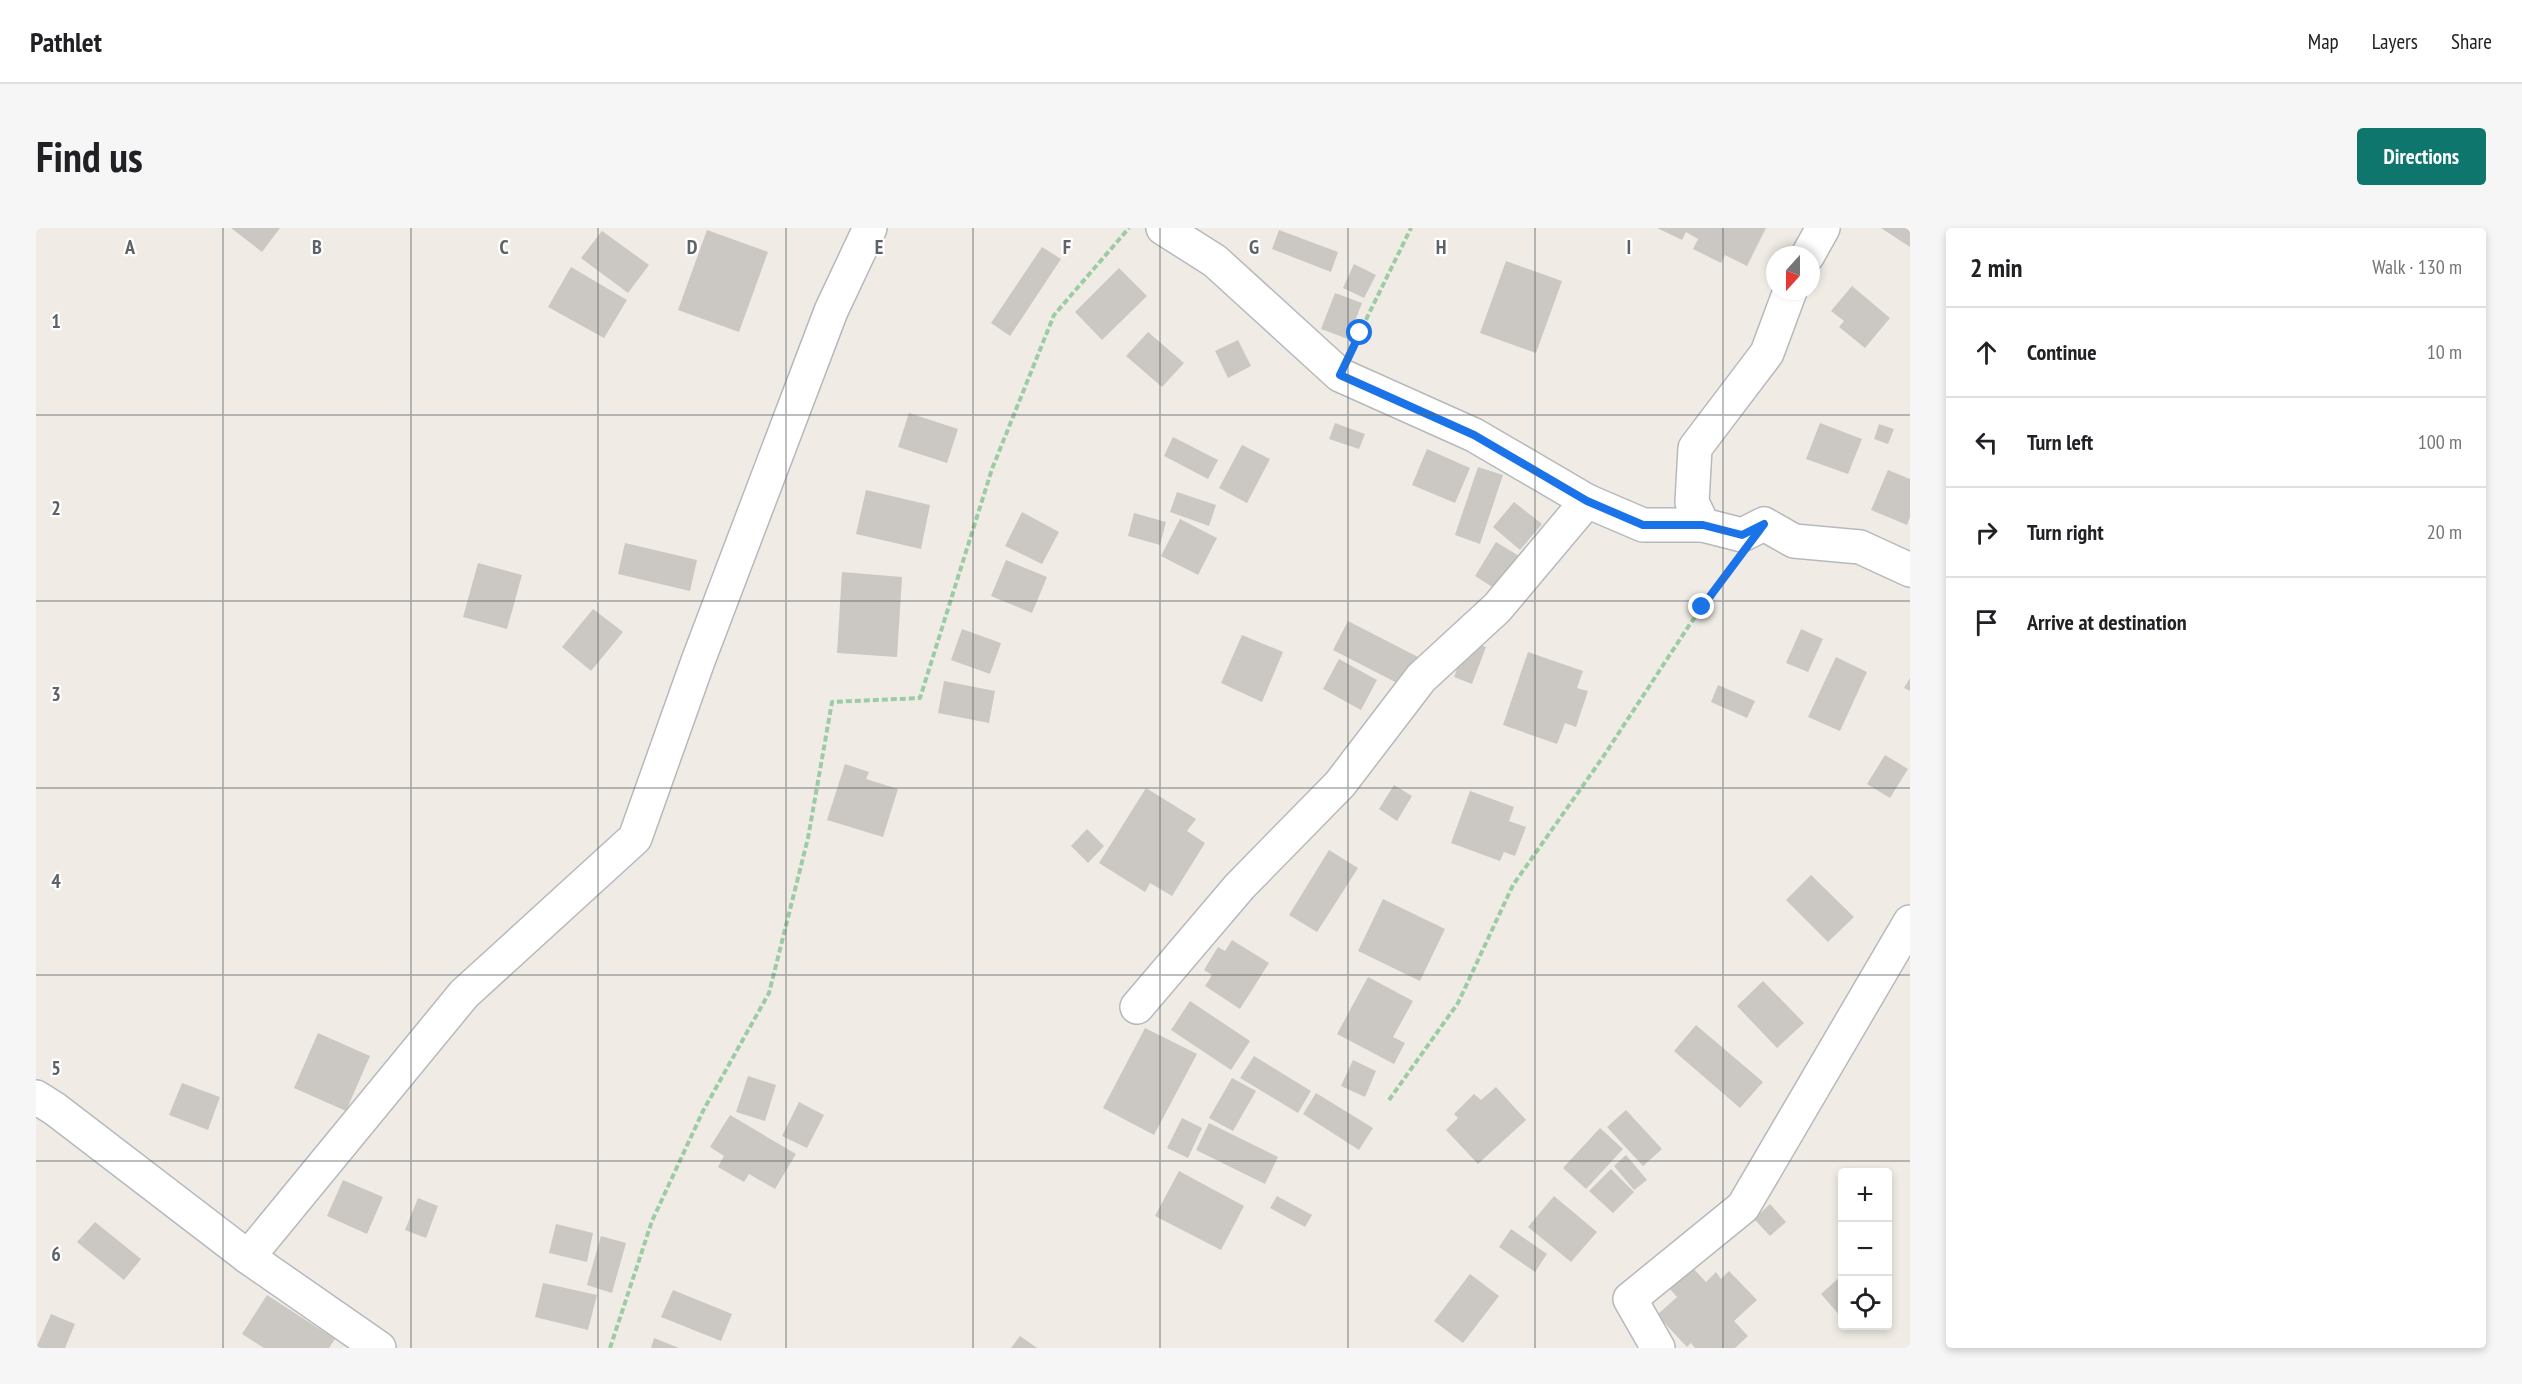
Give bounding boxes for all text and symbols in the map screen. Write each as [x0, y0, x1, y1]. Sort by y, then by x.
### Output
text: Pathlet [30, 23, 102, 60]
text: Map [2308, 28, 2339, 55]
text: Layers [2372, 28, 2418, 55]
text: Share [2451, 28, 2492, 55]
button: Directions [2357, 128, 2486, 185]
text: Find us [36, 129, 143, 184]
text: A [124, 234, 136, 260]
text: B [312, 234, 322, 260]
text: C [499, 234, 509, 260]
text: D [687, 234, 698, 260]
text: E [875, 234, 883, 260]
text: F [1063, 234, 1071, 260]
text: G [1249, 234, 1259, 260]
text: H [1436, 234, 1446, 260]
text: I [1627, 234, 1631, 260]
north arrow [1766, 246, 1820, 300]
text: 2 min [1970, 251, 2023, 284]
text: Walk · 130 m [2372, 254, 2462, 280]
text: 1 [51, 308, 61, 334]
route start [1346, 319, 1372, 345]
icon: ahead [1970, 336, 2003, 369]
text: Continue [2027, 338, 2097, 366]
text: 10 m [2427, 339, 2462, 365]
icon: left [1970, 426, 2003, 459]
text: Turn left [2027, 428, 2093, 456]
text: 100 m [2418, 429, 2462, 455]
text: 2 [51, 495, 61, 521]
icon: right [1970, 516, 2003, 549]
text: Turn right [2027, 518, 2104, 546]
text: 20 m [2427, 519, 2462, 545]
route end [1688, 593, 1714, 619]
icon: arrive [1970, 606, 2003, 639]
text: Arrive at destination [2027, 608, 2187, 636]
text: 3 [51, 681, 61, 707]
text: 4 [51, 868, 61, 894]
text: 5 [51, 1055, 61, 1081]
map controls [1838, 1168, 1892, 1330]
button: + [1838, 1168, 1892, 1222]
button: − [1838, 1222, 1892, 1276]
text: 6 [51, 1241, 61, 1267]
button: locate [1838, 1276, 1892, 1330]

